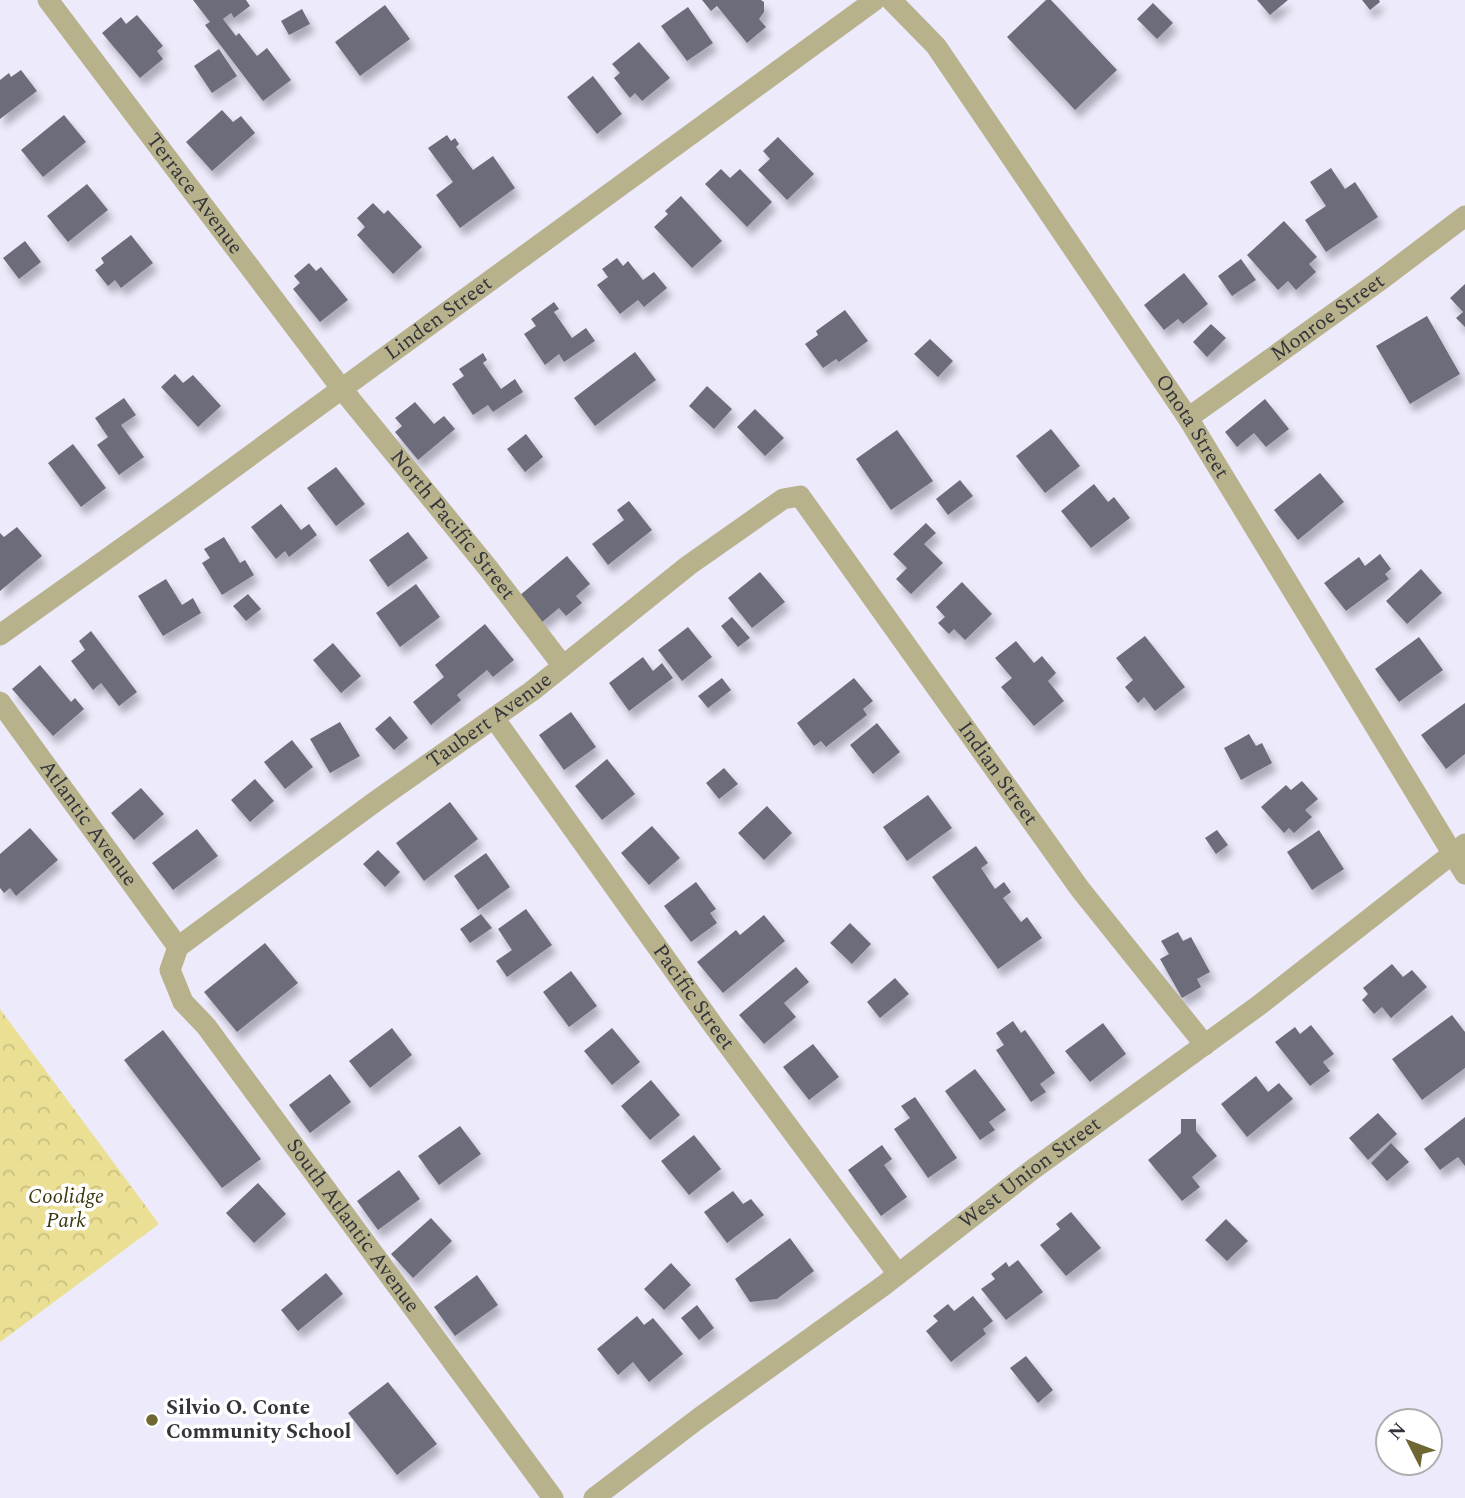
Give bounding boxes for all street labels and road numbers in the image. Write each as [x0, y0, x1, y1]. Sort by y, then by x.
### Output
street label: Terrace Avenue [138, 126, 251, 262]
street label: Monroe Street [1264, 266, 1392, 370]
street label: Linden Street [378, 268, 499, 368]
street label: Onota Street [1147, 368, 1237, 485]
street label: North Pacific Street [382, 443, 523, 607]
street label: Taubert Avenue [420, 665, 559, 777]
street label: Indian Street [949, 715, 1046, 832]
street label: Atlantic Avenue [31, 753, 145, 893]
street label: Pacific Street [644, 937, 743, 1057]
street label: West Union Street [952, 1109, 1108, 1237]
street label: South Atlantic Avenue [278, 1132, 428, 1320]

